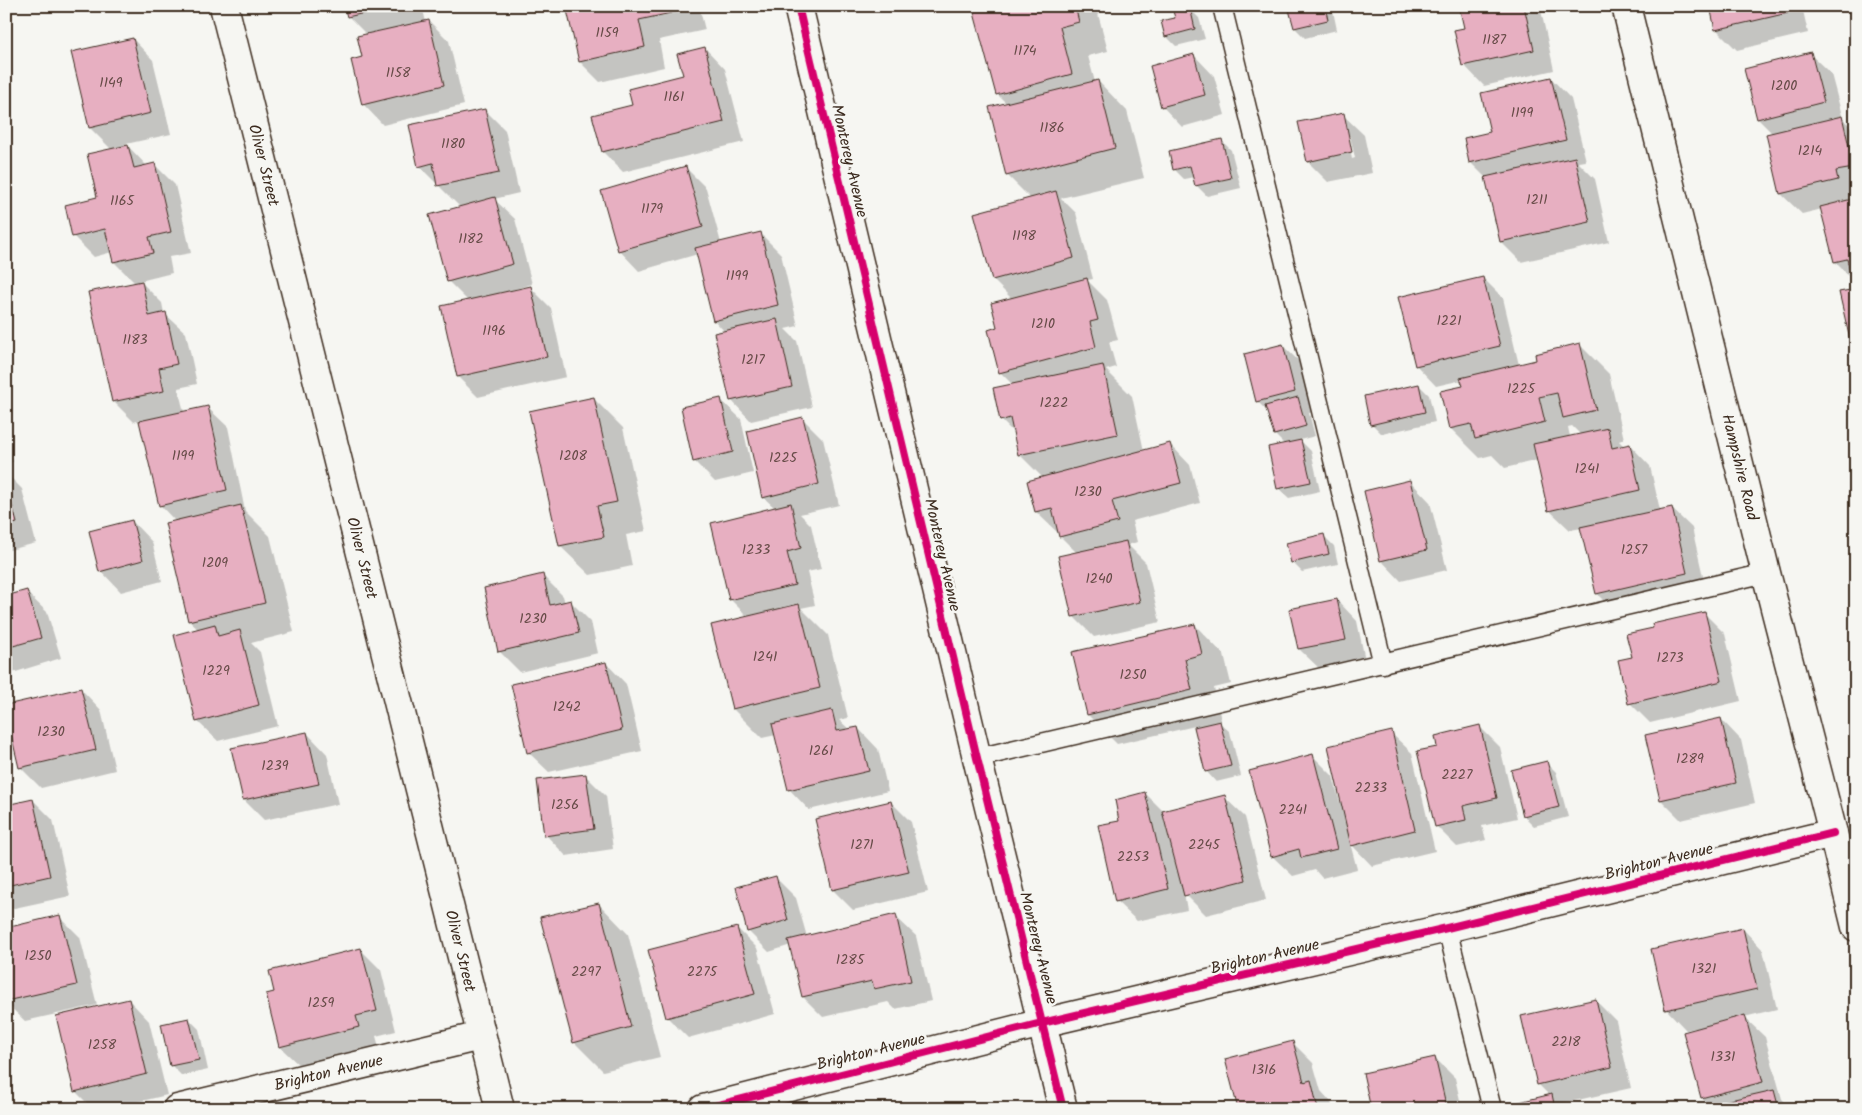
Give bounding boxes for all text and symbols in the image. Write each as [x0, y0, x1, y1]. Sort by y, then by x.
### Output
house number: 1159 [595, 22, 619, 44]
house number: 1187 [1482, 29, 1506, 51]
house number: 1174 [1014, 40, 1037, 62]
house number: 1158 [386, 62, 411, 84]
house number: 1149 [99, 72, 123, 94]
house number: 1200 [1771, 75, 1797, 97]
house number: 1161 [664, 86, 684, 108]
street label: Monterey Avenue [824, 102, 874, 220]
house number: 1199 [1511, 102, 1533, 124]
house number: 1186 [1039, 117, 1065, 139]
street label: Oliver Street [242, 121, 286, 210]
house number: 1180 [441, 133, 465, 155]
house number: 1214 [1798, 140, 1823, 162]
house number: 1211 [1526, 189, 1548, 211]
house number: 1165 [110, 190, 136, 212]
house number: 1179 [641, 198, 663, 220]
house number: 1198 [1012, 225, 1037, 247]
house number: 1182 [458, 228, 484, 250]
house number: 1199 [726, 265, 748, 287]
house number: 1221 [1436, 310, 1462, 332]
house number: 1210 [1031, 313, 1055, 335]
house number: 1196 [482, 320, 506, 342]
house number: 1183 [122, 329, 148, 351]
house number: 1217 [741, 349, 765, 371]
house number: 1225 [1507, 378, 1537, 400]
house number: 1222 [1040, 392, 1068, 414]
street label: Hampshire Road [1715, 411, 1765, 524]
house number: 1199 [172, 445, 194, 467]
house number: 1208 [559, 445, 588, 467]
house number: 1225 [769, 447, 799, 469]
house number: 1241 [1575, 458, 1599, 480]
house number: 1230 [1074, 481, 1102, 503]
street label: Monterey Avenue [917, 496, 967, 614]
street label: Oliver Street [340, 514, 385, 602]
house number: 1233 [742, 539, 770, 561]
house number: 1257 [1621, 539, 1648, 561]
house number: 1209 [202, 552, 228, 574]
house number: 1240 [1085, 568, 1113, 590]
house number: 1230 [519, 608, 547, 630]
house number: 1241 [753, 646, 777, 668]
house number: 1273 [1657, 647, 1683, 669]
house number: 1229 [202, 660, 230, 682]
house number: 1250 [1119, 664, 1147, 686]
house number: 1242 [553, 696, 581, 718]
house number: 1230 [37, 721, 65, 743]
house number: 1261 [809, 740, 833, 762]
house number: 1289 [1676, 748, 1704, 770]
house number: 1239 [261, 755, 289, 777]
house number: 2227 [1442, 764, 1473, 786]
house number: 2233 [1355, 777, 1387, 799]
house number: 1256 [551, 794, 579, 816]
house number: 2241 [1279, 799, 1307, 821]
house number: 1271 [850, 834, 874, 856]
house number: 2245 [1188, 834, 1221, 856]
street label: Brighton Avenue [1602, 836, 1716, 888]
house number: 2253 [1117, 846, 1149, 868]
street label: Monterey Avenue [1012, 889, 1064, 1007]
street label: Oliver Street [438, 907, 483, 995]
street label: Brighton Avenue [1208, 932, 1322, 982]
house number: 1250 [24, 945, 52, 967]
house number: 1285 [836, 949, 866, 971]
house number: 1321 [1692, 958, 1716, 980]
house number: 2297 [571, 961, 601, 983]
house number: 2275 [687, 961, 719, 983]
house number: 1259 [308, 992, 335, 1014]
street label: Brighton Avenue [814, 1026, 928, 1078]
house number: 2218 [1551, 1031, 1581, 1053]
house number: 1258 [88, 1034, 117, 1056]
house number: 1331 [1711, 1046, 1735, 1068]
street label: Brighton Avenue [272, 1047, 386, 1098]
house number: 1316 [1252, 1059, 1276, 1081]

